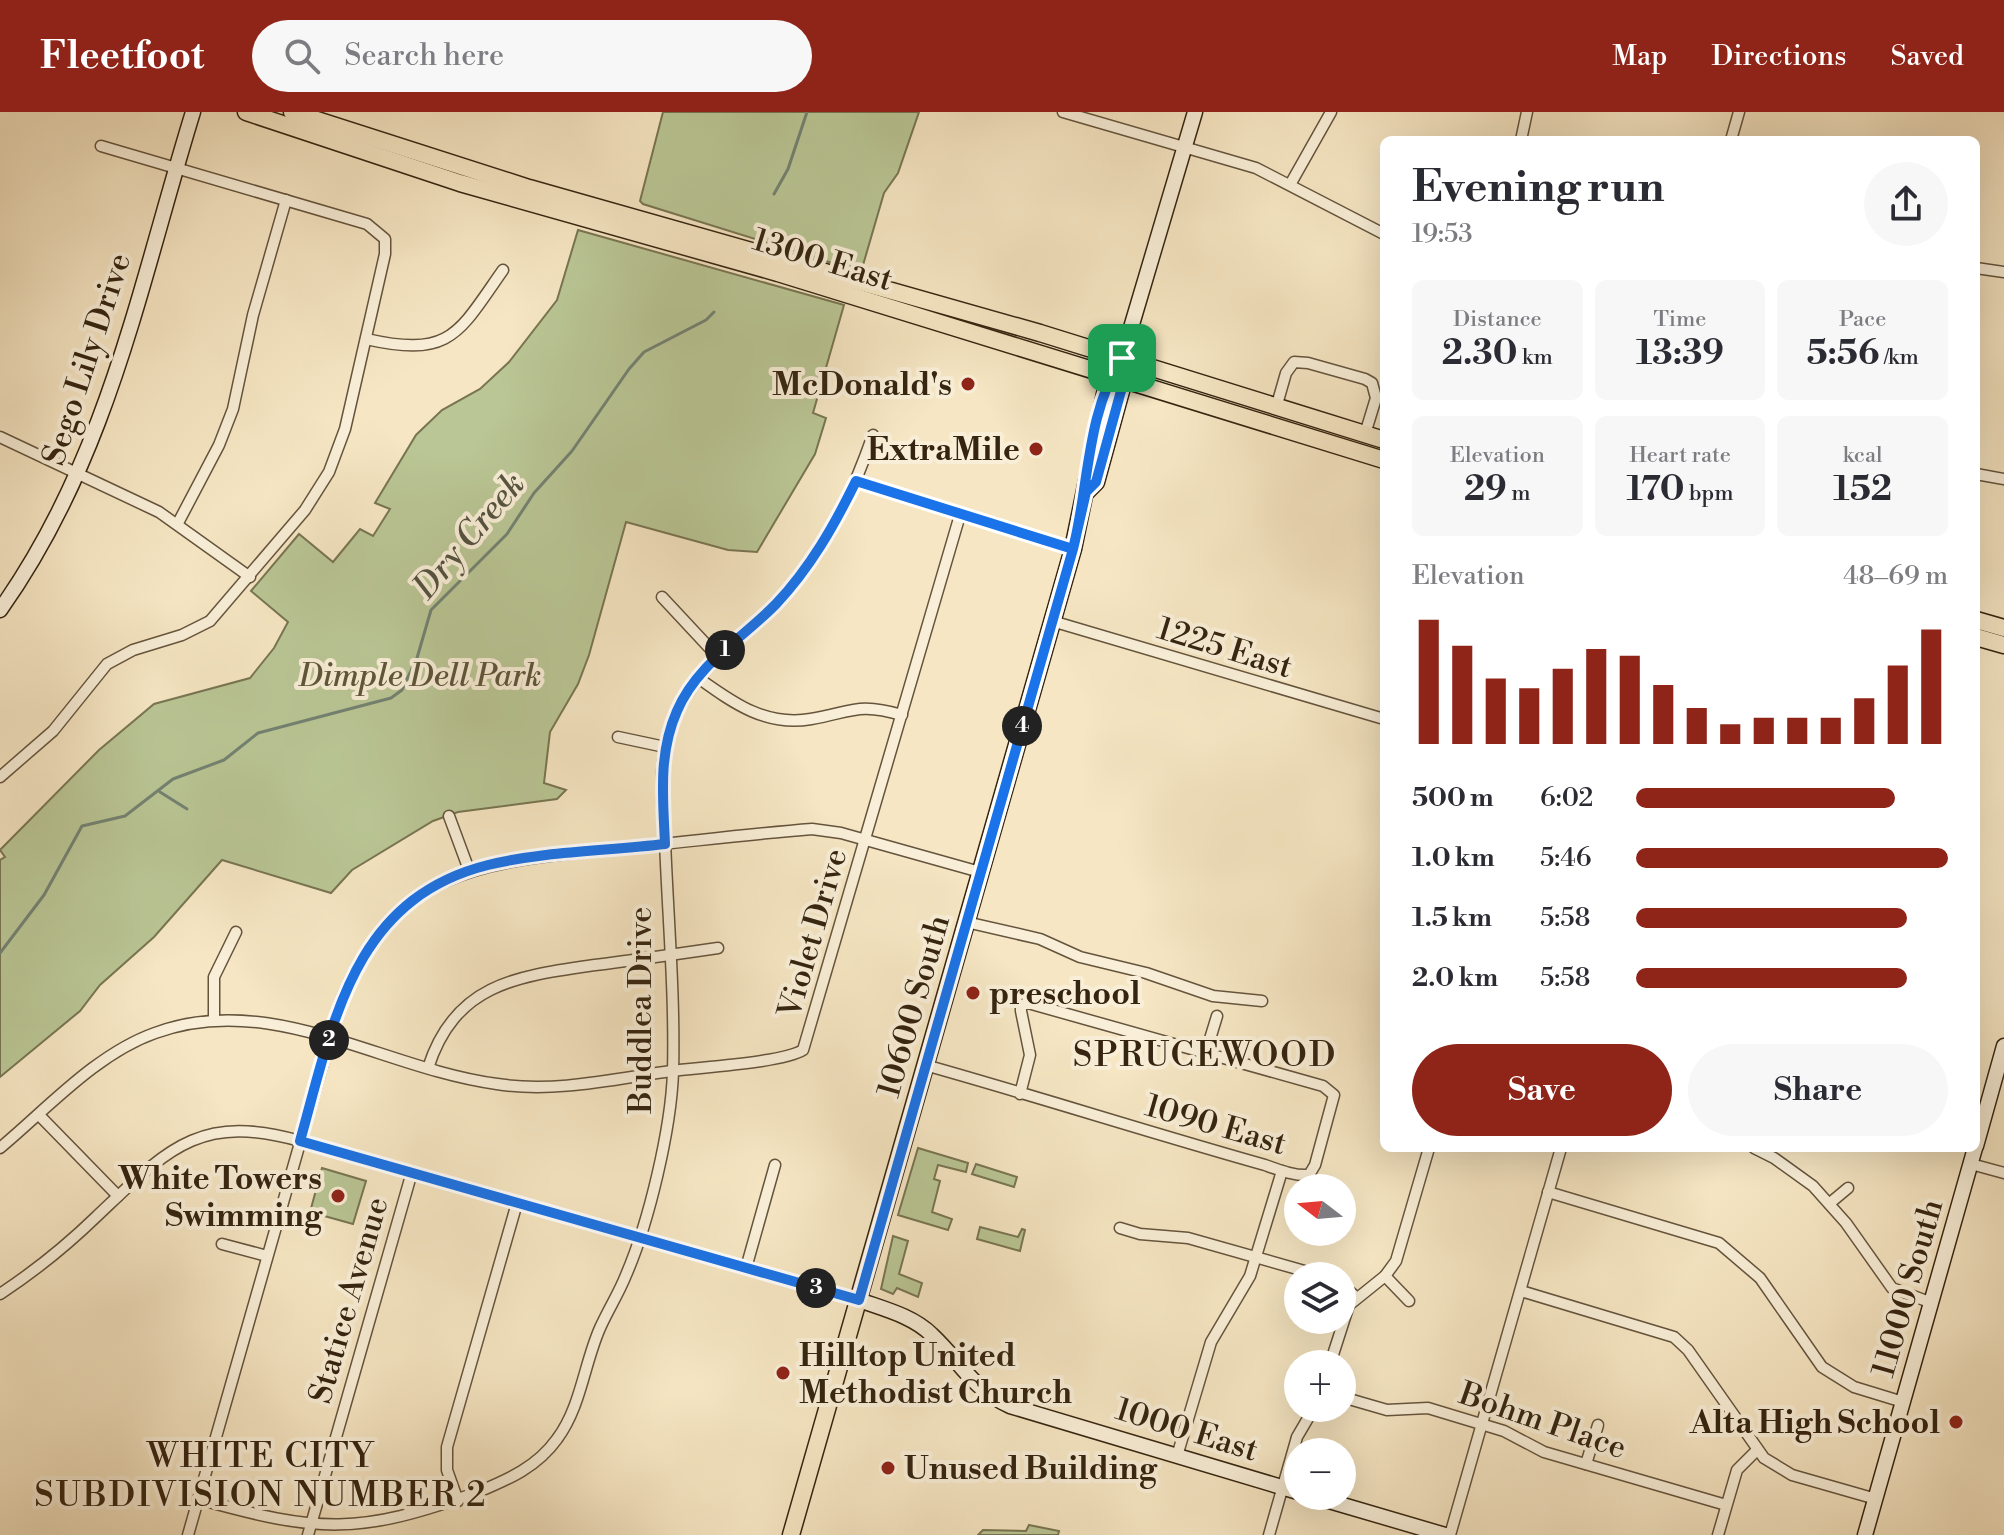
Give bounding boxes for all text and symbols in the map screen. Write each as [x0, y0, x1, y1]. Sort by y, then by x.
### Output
search box [252, 20, 812, 92]
text: Fleetfoot [40, 33, 204, 80]
icon: search [280, 34, 324, 78]
text: Search here [344, 37, 504, 75]
text: Map [1612, 39, 1667, 74]
text: Directions [1711, 39, 1846, 74]
text: Saved [1890, 39, 1964, 74]
text: Evening run [1412, 160, 1665, 215]
button: share [1864, 162, 1948, 246]
text: 19:53 [1412, 218, 1473, 250]
street label: 1300 East [748, 220, 898, 300]
street label: Sego Lily Drive [34, 248, 140, 470]
text: Distance [1453, 306, 1542, 333]
text: Time [1654, 306, 1706, 333]
text: Pace [1839, 306, 1886, 333]
pin [1088, 324, 1156, 392]
text: 2.30 [1442, 333, 1518, 375]
text: 13:39 [1636, 333, 1724, 375]
text: 5:56 [1806, 333, 1879, 375]
icon: arrive [1100, 336, 1144, 380]
text: km [1518, 344, 1553, 371]
text: /km [1879, 344, 1919, 371]
place label: McDonald's [772, 365, 952, 405]
marker: McDonald's [959, 375, 977, 393]
place label: ExtraMile [867, 430, 1020, 470]
marker: ExtraMile [1027, 440, 1045, 458]
text: Elevation [1450, 442, 1545, 469]
text: Heart rate [1629, 442, 1731, 469]
text: kcal [1843, 442, 1883, 469]
water label: Dry Creek [404, 464, 535, 609]
text: 29 [1464, 469, 1507, 511]
text: 170 [1626, 469, 1685, 511]
text: 152 [1833, 469, 1892, 511]
text: m [1507, 480, 1531, 507]
text: bpm [1685, 480, 1734, 507]
text: Elevation [1412, 560, 1525, 592]
text: 48–69 m [1843, 560, 1948, 592]
street label: 1225 East [1152, 609, 1297, 687]
pin: 1 [705, 630, 745, 670]
text: 1 [720, 636, 730, 663]
park label: Dimple Dell Park [298, 656, 541, 696]
pin: 4 [1002, 706, 1042, 746]
text: 4 [1015, 712, 1029, 739]
text: 500 m [1412, 782, 1494, 814]
text: 6:02 [1540, 782, 1593, 814]
text: 1.0 km [1412, 842, 1495, 874]
text: 5:46 [1540, 842, 1591, 874]
street label: Violet Drive [769, 844, 856, 1024]
text: 1.5 km [1412, 902, 1492, 934]
text: 5:58 [1540, 902, 1590, 934]
street label: Buddlea Drive [621, 907, 661, 1114]
street label: 10600 South [869, 911, 959, 1102]
text: 2.0 km [1412, 962, 1498, 994]
text: 5:58 [1540, 962, 1590, 994]
place label: preschool [989, 974, 1141, 1014]
marker: preschool [964, 984, 982, 1002]
pin: 2 [309, 1020, 349, 1060]
text: 2 [322, 1026, 336, 1053]
district label: SPRUCEWOOD [1073, 1035, 1337, 1077]
button: Save [1412, 1044, 1672, 1136]
button: Share [1688, 1044, 1948, 1136]
street label: 1090 East [1140, 1086, 1291, 1164]
place label: White Towers Swimming [118, 1159, 323, 1236]
north arrow [1284, 1174, 1356, 1246]
map controls [1284, 1174, 1356, 1510]
marker: White Towers Swimming [329, 1187, 347, 1205]
street label: Statice Avenue [300, 1193, 397, 1408]
street label: 11000 South [1863, 1195, 1952, 1382]
button: layers [1284, 1262, 1356, 1334]
pin: 3 [796, 1268, 836, 1308]
text: 3 [809, 1274, 823, 1301]
place label: Hilltop United Methodist Church [799, 1336, 1072, 1413]
button: + [1284, 1350, 1356, 1422]
marker: Hilltop United Methodist Church [774, 1364, 792, 1382]
street label: Bohm Place [1453, 1373, 1631, 1468]
street label: 1000 East [1111, 1389, 1263, 1471]
place label: Alta High School [1689, 1403, 1940, 1443]
marker: Alta High School [1947, 1413, 1965, 1431]
district label: WHITE CITY SUBDIVISION NUMBER 2 [34, 1436, 488, 1517]
button: − [1284, 1438, 1356, 1510]
place label: Unused Building [904, 1449, 1158, 1489]
marker: Unused Building [879, 1459, 897, 1477]

